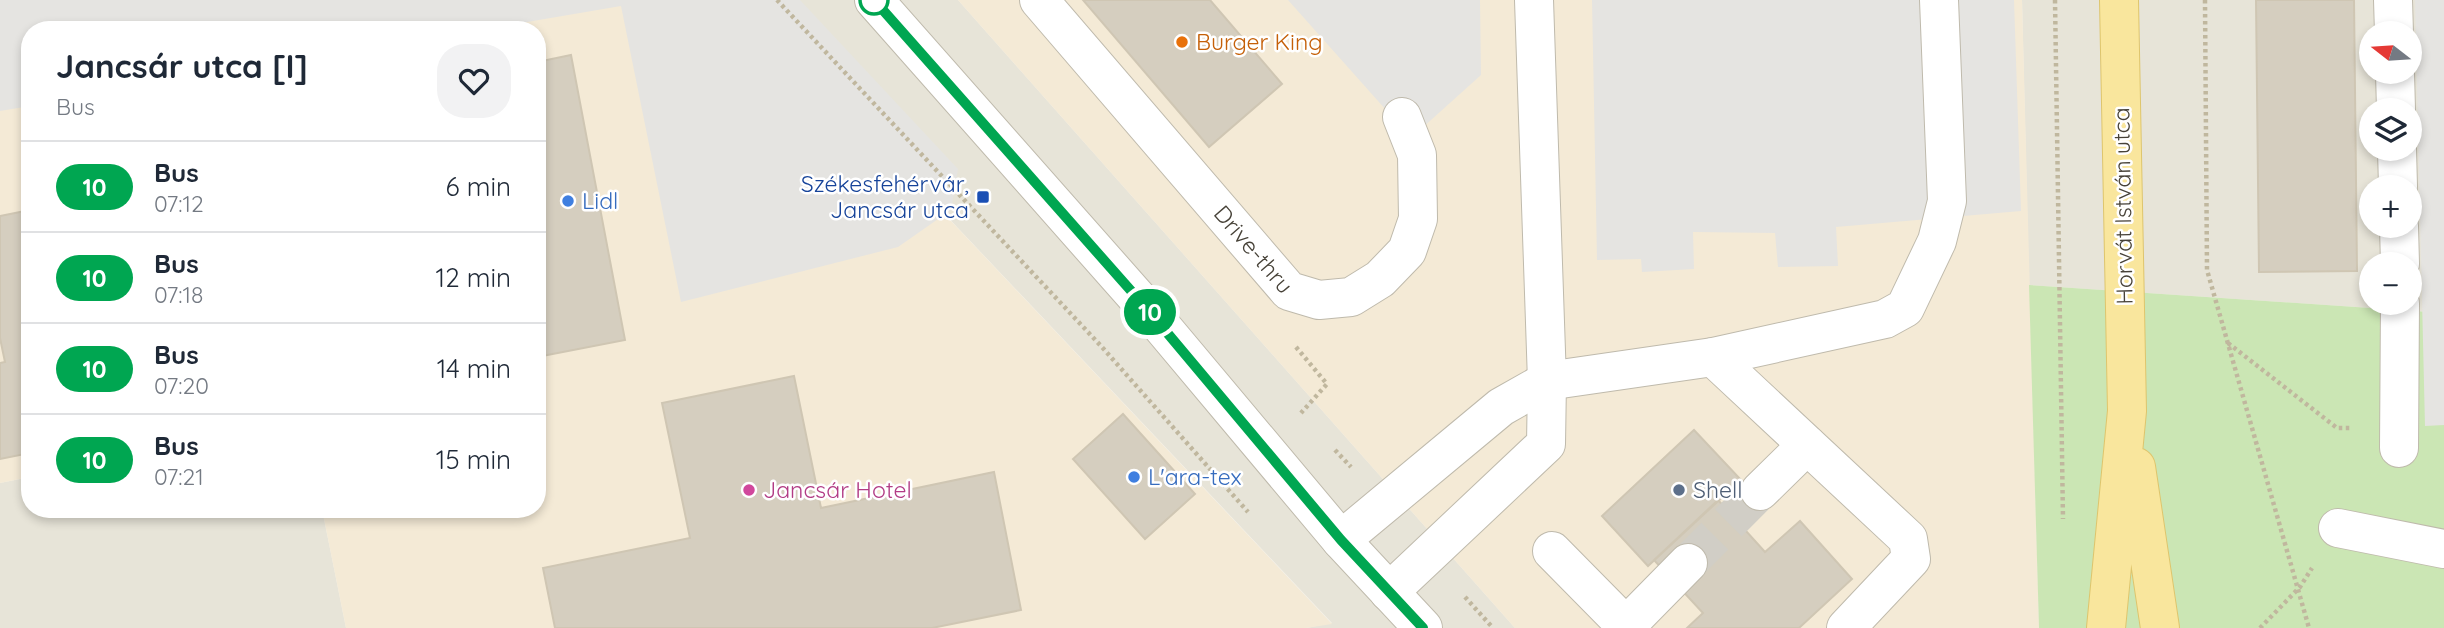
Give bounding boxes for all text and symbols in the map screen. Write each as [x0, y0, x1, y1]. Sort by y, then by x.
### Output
unlabelled marker [859, 0, 889, 15]
north arrow [2359, 21, 2422, 84]
map controls [2359, 21, 2422, 315]
place label: Burger King [1196, 27, 1323, 56]
marker: Burger King [1174, 34, 1190, 50]
button: heart [437, 44, 511, 118]
text: Jancsár utca [I] [56, 45, 308, 86]
text: Bus [56, 92, 95, 121]
button: layers [2359, 98, 2422, 161]
street label: Horvát István utca [2106, 107, 2139, 305]
text: Bus [154, 156, 199, 189]
place label: Székesfehérvár, Jancsár utca [801, 169, 969, 224]
text: 6 min [446, 170, 511, 203]
text: 10 [82, 172, 107, 202]
button: + [2359, 175, 2422, 238]
place label: Lidl [582, 186, 618, 215]
text: 07:12 [154, 189, 204, 218]
marker: Székesfehérvár, Jancsár utca [975, 189, 991, 205]
marker: Lidl [560, 193, 576, 209]
street label: Drive-thru [1208, 199, 1300, 299]
text: Bus [154, 247, 199, 280]
button: − [2359, 252, 2422, 315]
text: 12 min [436, 261, 511, 294]
text: 10 [82, 263, 107, 293]
text: 07:18 [154, 280, 203, 309]
line badge: 10 [1118, 289, 1182, 335]
text: 10 [1138, 297, 1162, 327]
text: Bus [154, 338, 199, 371]
text: 14 min [437, 352, 511, 385]
text: 10 [82, 354, 107, 384]
text: 07:20 [154, 371, 209, 400]
text: Bus [154, 429, 199, 462]
text: 15 min [436, 443, 511, 476]
text: 10 [82, 445, 107, 475]
text: 07:21 [154, 462, 204, 491]
place label: L'ara-tex [1148, 462, 1242, 491]
marker: L'ara-tex [1126, 469, 1142, 485]
place label: Jancsár Hotel [763, 475, 912, 504]
place label: Shell [1693, 475, 1743, 504]
marker: Jancsár Hotel [741, 482, 757, 498]
marker: Shell [1671, 482, 1687, 498]

